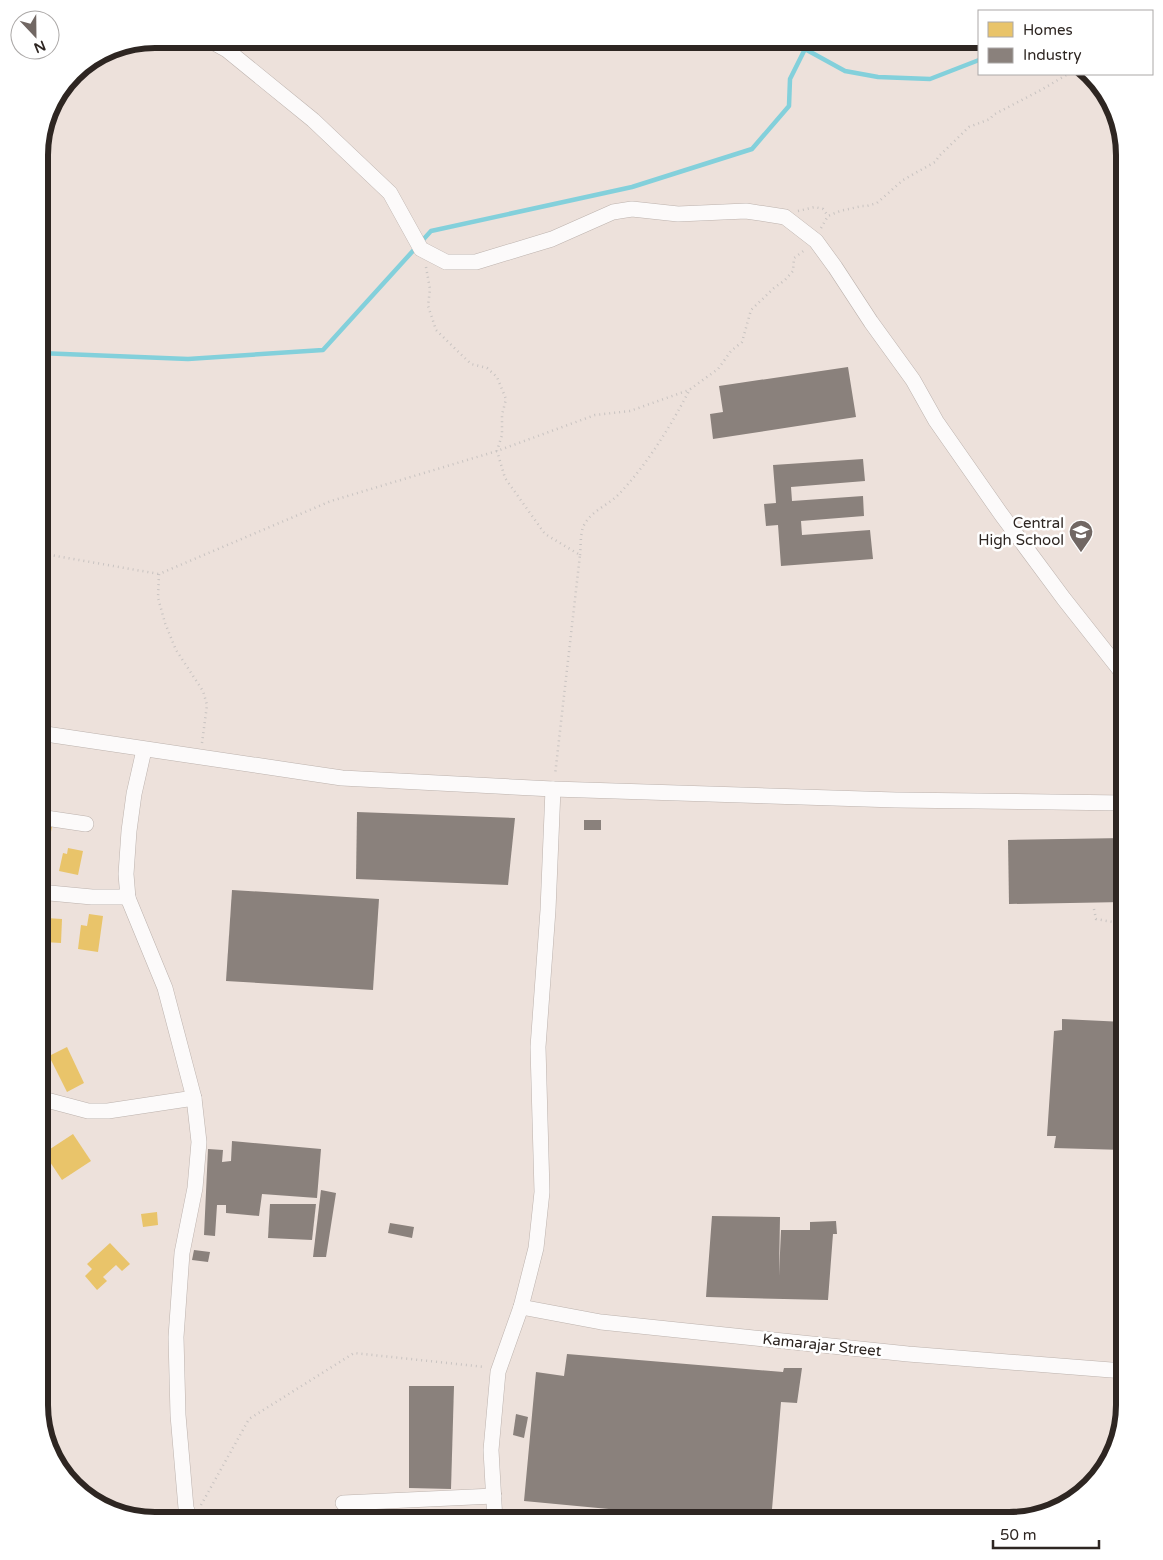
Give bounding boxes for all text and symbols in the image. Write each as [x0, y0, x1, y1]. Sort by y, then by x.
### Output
north arrow [10, 10, 60, 60]
legend [978, 10, 1153, 75]
text: Homes [1023, 21, 1073, 39]
text: N [31, 37, 48, 57]
text: Industry [1023, 46, 1082, 64]
place label: Central High School [978, 514, 1064, 549]
school or university icon: Central High School [1068, 519, 1094, 553]
street label: Kamarajar Street [762, 1330, 883, 1360]
scale bar [993, 1518, 1099, 1550]
text: 50 m [1000, 1526, 1037, 1544]

